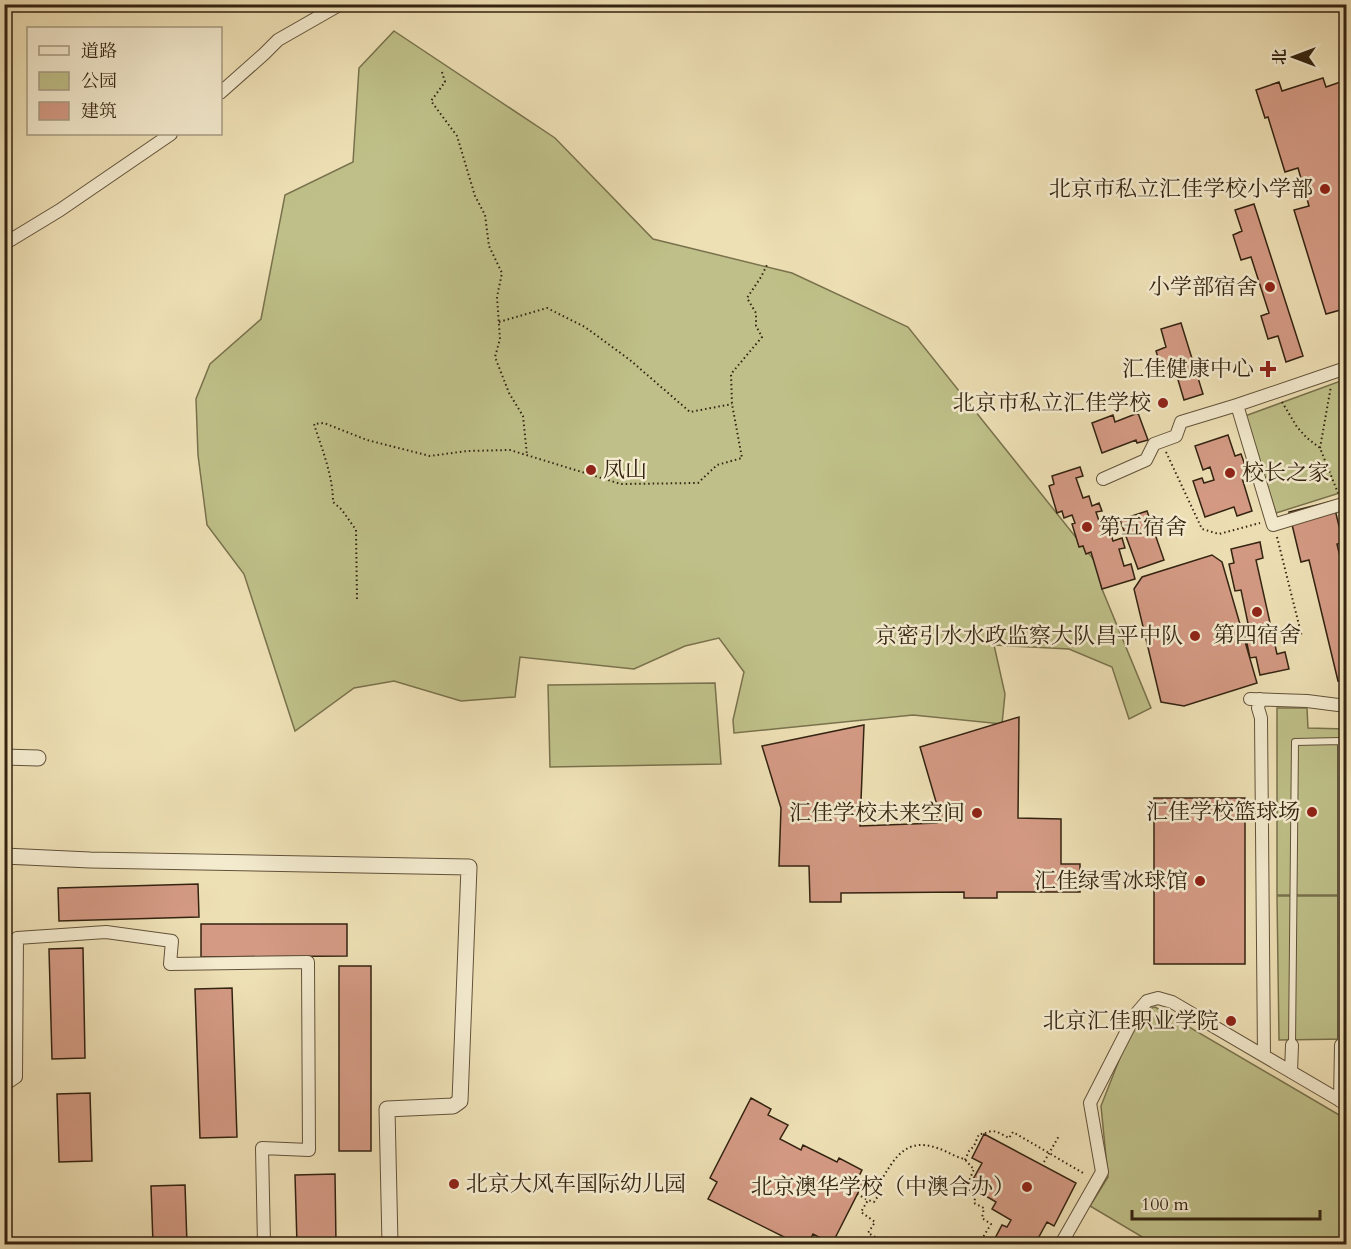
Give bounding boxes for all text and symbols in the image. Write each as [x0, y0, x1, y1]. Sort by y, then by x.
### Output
legend [27, 27, 222, 135]
north arrow [1264, 27, 1324, 87]
text: 道路 [81, 39, 117, 64]
text: 北 [1269, 49, 1291, 65]
text: 公园 [81, 69, 117, 94]
text: 建筑 [81, 99, 117, 124]
place label: 北京市私立汇佳学校小学部 [1049, 174, 1313, 204]
marker: 北京市私立汇佳学校小学部 [1318, 182, 1332, 196]
place label: 小学部宿舍 [1148, 272, 1258, 302]
marker: 小学部宿舍 [1263, 280, 1277, 294]
place label: 汇佳健康中心 [1122, 354, 1254, 384]
marker: 汇佳健康中心 [1259, 360, 1277, 378]
place label: 北京市私立汇佳学校 [953, 388, 1151, 418]
marker: 北京市私立汇佳学校 [1156, 396, 1170, 410]
place label: 凤山 [603, 455, 647, 485]
place label: 校长之家 [1242, 458, 1330, 488]
marker: 凤山 [584, 463, 598, 477]
marker: 校长之家 [1223, 466, 1237, 480]
place label: 第五宿舍 [1099, 512, 1187, 542]
marker: 第五宿舍 [1080, 520, 1094, 534]
marker: 第四宿舍 [1250, 605, 1264, 619]
place label: 第四宿舍 [1213, 620, 1301, 650]
place label: 京密引水水政监察大队昌平中队 [875, 621, 1183, 651]
marker: 京密引水水政监察大队昌平中队 [1188, 629, 1202, 643]
place label: 汇佳学校篮球场 [1146, 797, 1300, 827]
place label: 汇佳学校未来空间 [789, 798, 965, 828]
marker: 汇佳学校篮球场 [1305, 805, 1319, 819]
marker: 汇佳学校未来空间 [970, 806, 984, 820]
place label: 汇佳绿雪冰球馆 [1034, 866, 1188, 896]
marker: 汇佳绿雪冰球馆 [1193, 874, 1207, 888]
place label: 北京汇佳职业学院 [1043, 1006, 1219, 1036]
marker: 北京汇佳职业学院 [1224, 1014, 1238, 1028]
place label: 北京大风车国际幼儿园 [466, 1169, 686, 1199]
place label: 北京澳华学校（中澳合办） [751, 1172, 1015, 1202]
marker: 北京大风车国际幼儿园 [447, 1177, 461, 1191]
marker: 北京澳华学校（中澳合办） [1020, 1180, 1034, 1194]
scale bar [1132, 1183, 1320, 1221]
text: 100 m [1141, 1192, 1189, 1217]

